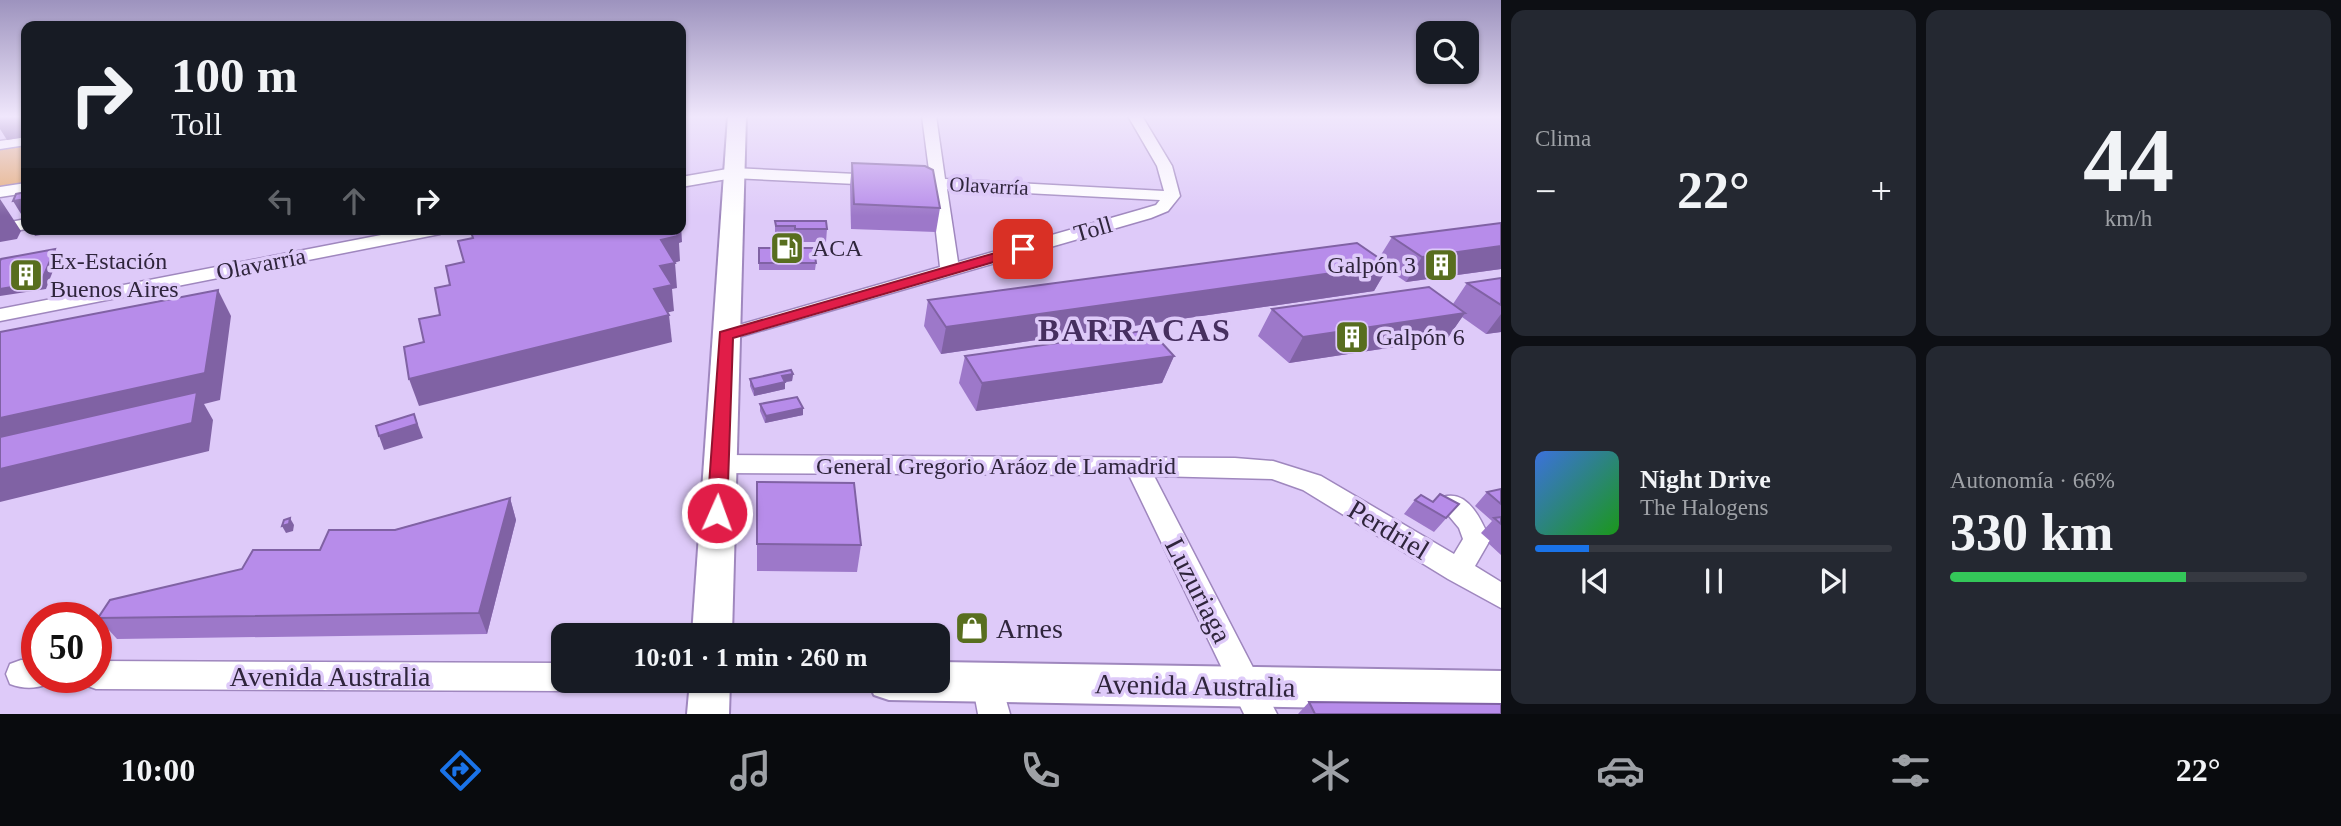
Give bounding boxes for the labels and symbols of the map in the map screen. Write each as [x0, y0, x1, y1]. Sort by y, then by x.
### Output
street label: Olavarría [949, 172, 1030, 200]
street label: Toll [1071, 211, 1115, 247]
pin [993, 219, 1053, 279]
fuel station icon: ACA [768, 229, 806, 267]
place label: ACA [812, 235, 863, 261]
street label: Olavarría [214, 243, 308, 285]
building icon: Galpón 3 [1422, 246, 1460, 284]
place label: Ex-Estación Buenos Aires [50, 248, 179, 302]
place label: Galpón 3 [1327, 252, 1416, 278]
building icon: Ex-Estación Buenos Aires [7, 256, 45, 294]
district label: BARRACAS [1038, 312, 1232, 348]
building icon: Galpón 6 [1333, 318, 1371, 356]
place label: Galpón 6 [1376, 324, 1465, 350]
street label: General Gregorio Aráoz de Lamadrid [816, 453, 1176, 479]
position arrow [680, 476, 754, 550]
street label: Perdriel [1343, 493, 1435, 566]
street label: Luzuriaga [1159, 533, 1238, 648]
speed limit sign: 50 [21, 602, 112, 693]
shop icon: Arnes [953, 609, 991, 647]
place label: Arnes [996, 613, 1063, 644]
street label: Avenida Australia [230, 661, 431, 692]
street label: Avenida Australia [1094, 668, 1296, 703]

